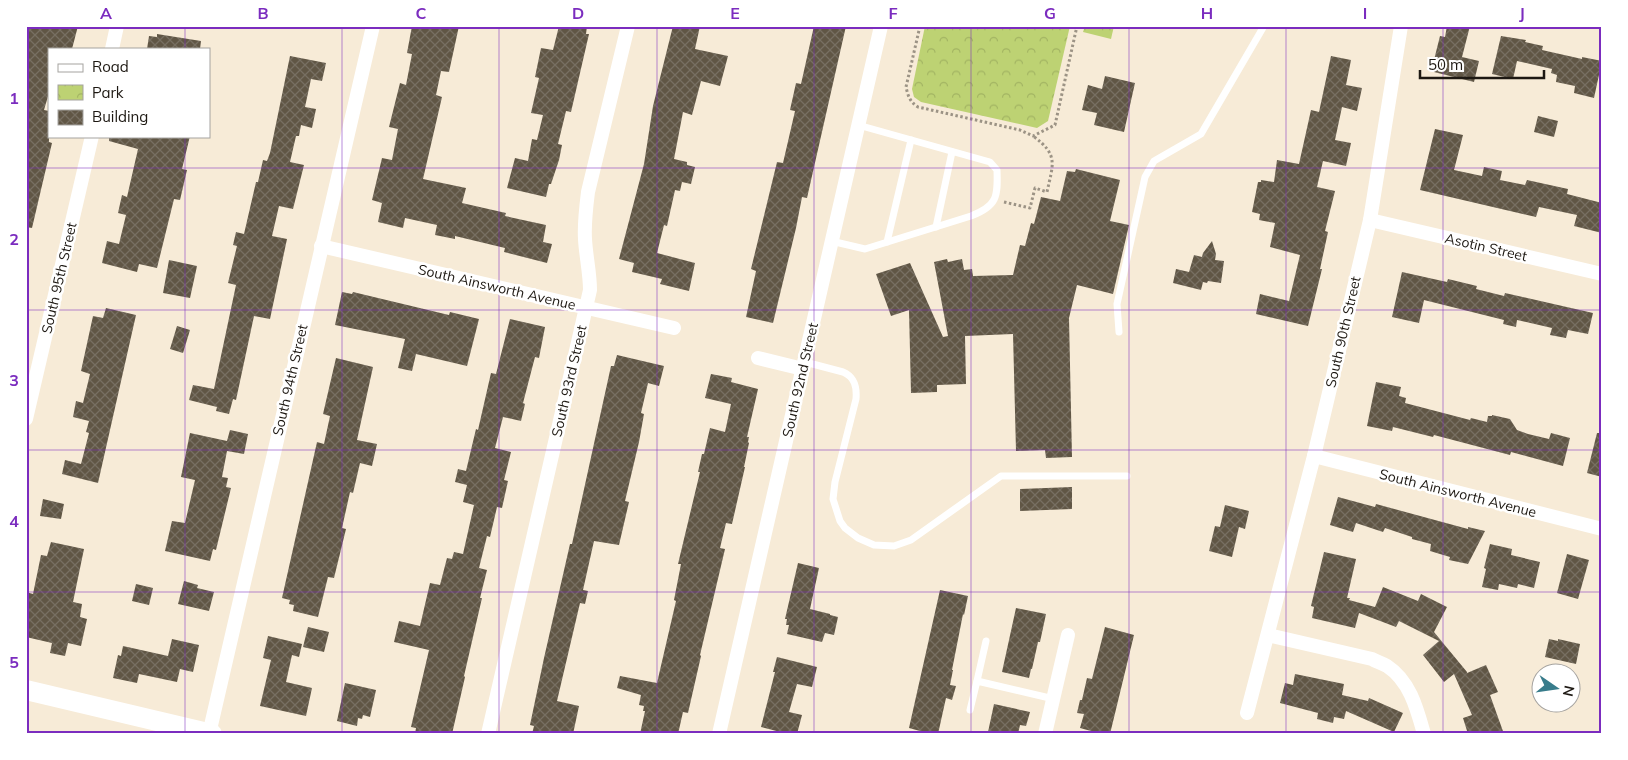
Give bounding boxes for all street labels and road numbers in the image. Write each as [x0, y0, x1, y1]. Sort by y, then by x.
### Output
street label: South 95th Street [37, 220, 81, 335]
street label: Asotin Street [1443, 229, 1529, 265]
street label: South Ainsworth Avenue [416, 260, 578, 314]
street label: South 90th Street [1321, 274, 1365, 389]
street label: South 92nd Street [778, 321, 822, 439]
street label: South 94th Street [268, 322, 312, 437]
street label: South 93rd Street [547, 323, 591, 439]
street label: South Ainsworth Avenue [1378, 465, 1538, 521]

